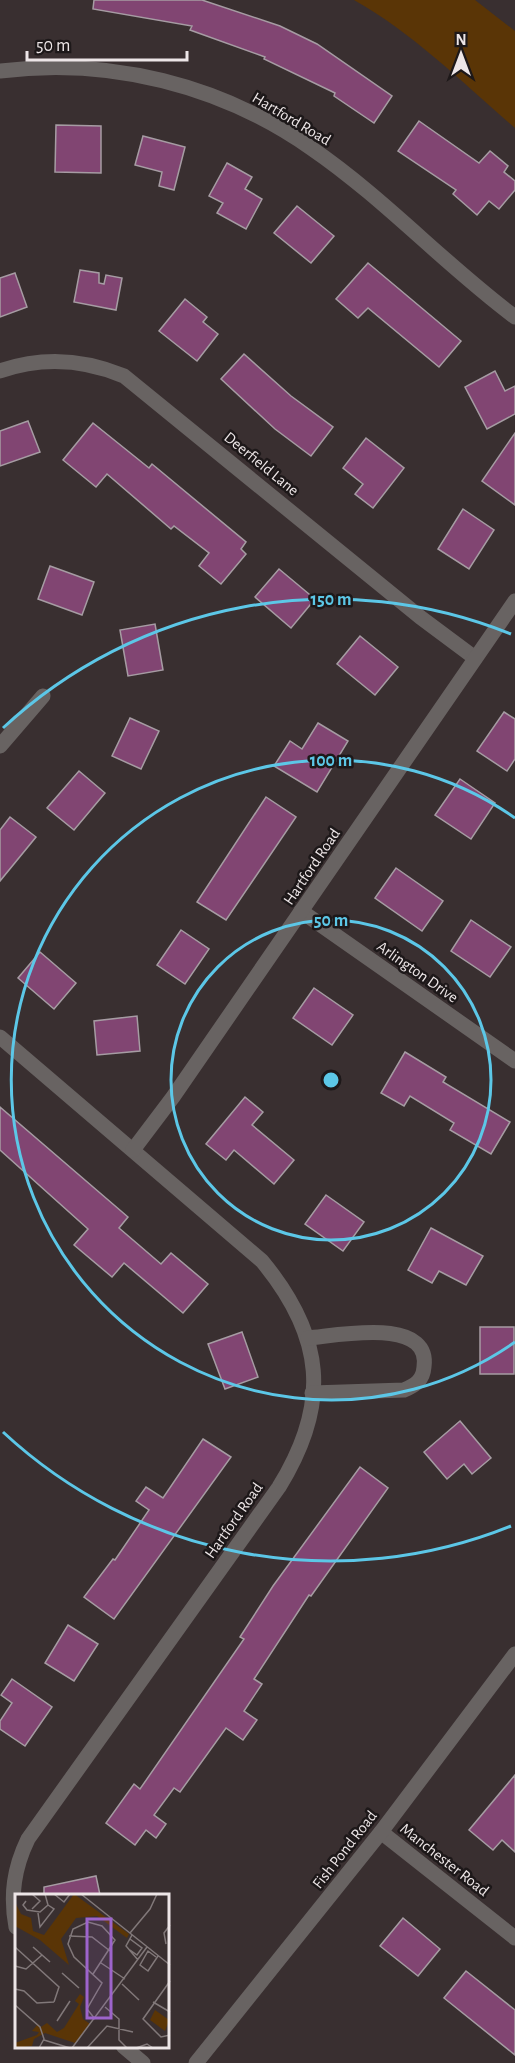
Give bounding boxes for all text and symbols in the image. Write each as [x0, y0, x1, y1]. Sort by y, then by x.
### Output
scale bar [27, 24, 188, 62]
north arrow [431, 24, 491, 84]
text: N [455, 32, 467, 48]
text: 50 m [36, 37, 70, 55]
street label: Hartford Road [250, 89, 333, 148]
street label: Deerfield Lane [221, 429, 302, 499]
text: 150 m [311, 591, 351, 609]
text: 100 m [310, 752, 352, 770]
street label: Hartford Road [281, 825, 343, 908]
text: 50 m [314, 912, 348, 930]
street label: Arlington Drive [374, 938, 461, 1006]
centre of rings [321, 1070, 341, 1090]
street label: Hartford Road [202, 1480, 266, 1561]
street label: Fish Pond Road [310, 1808, 380, 1892]
street label: Manchester Road [397, 1820, 492, 1899]
inset map [15, 1894, 170, 2048]

